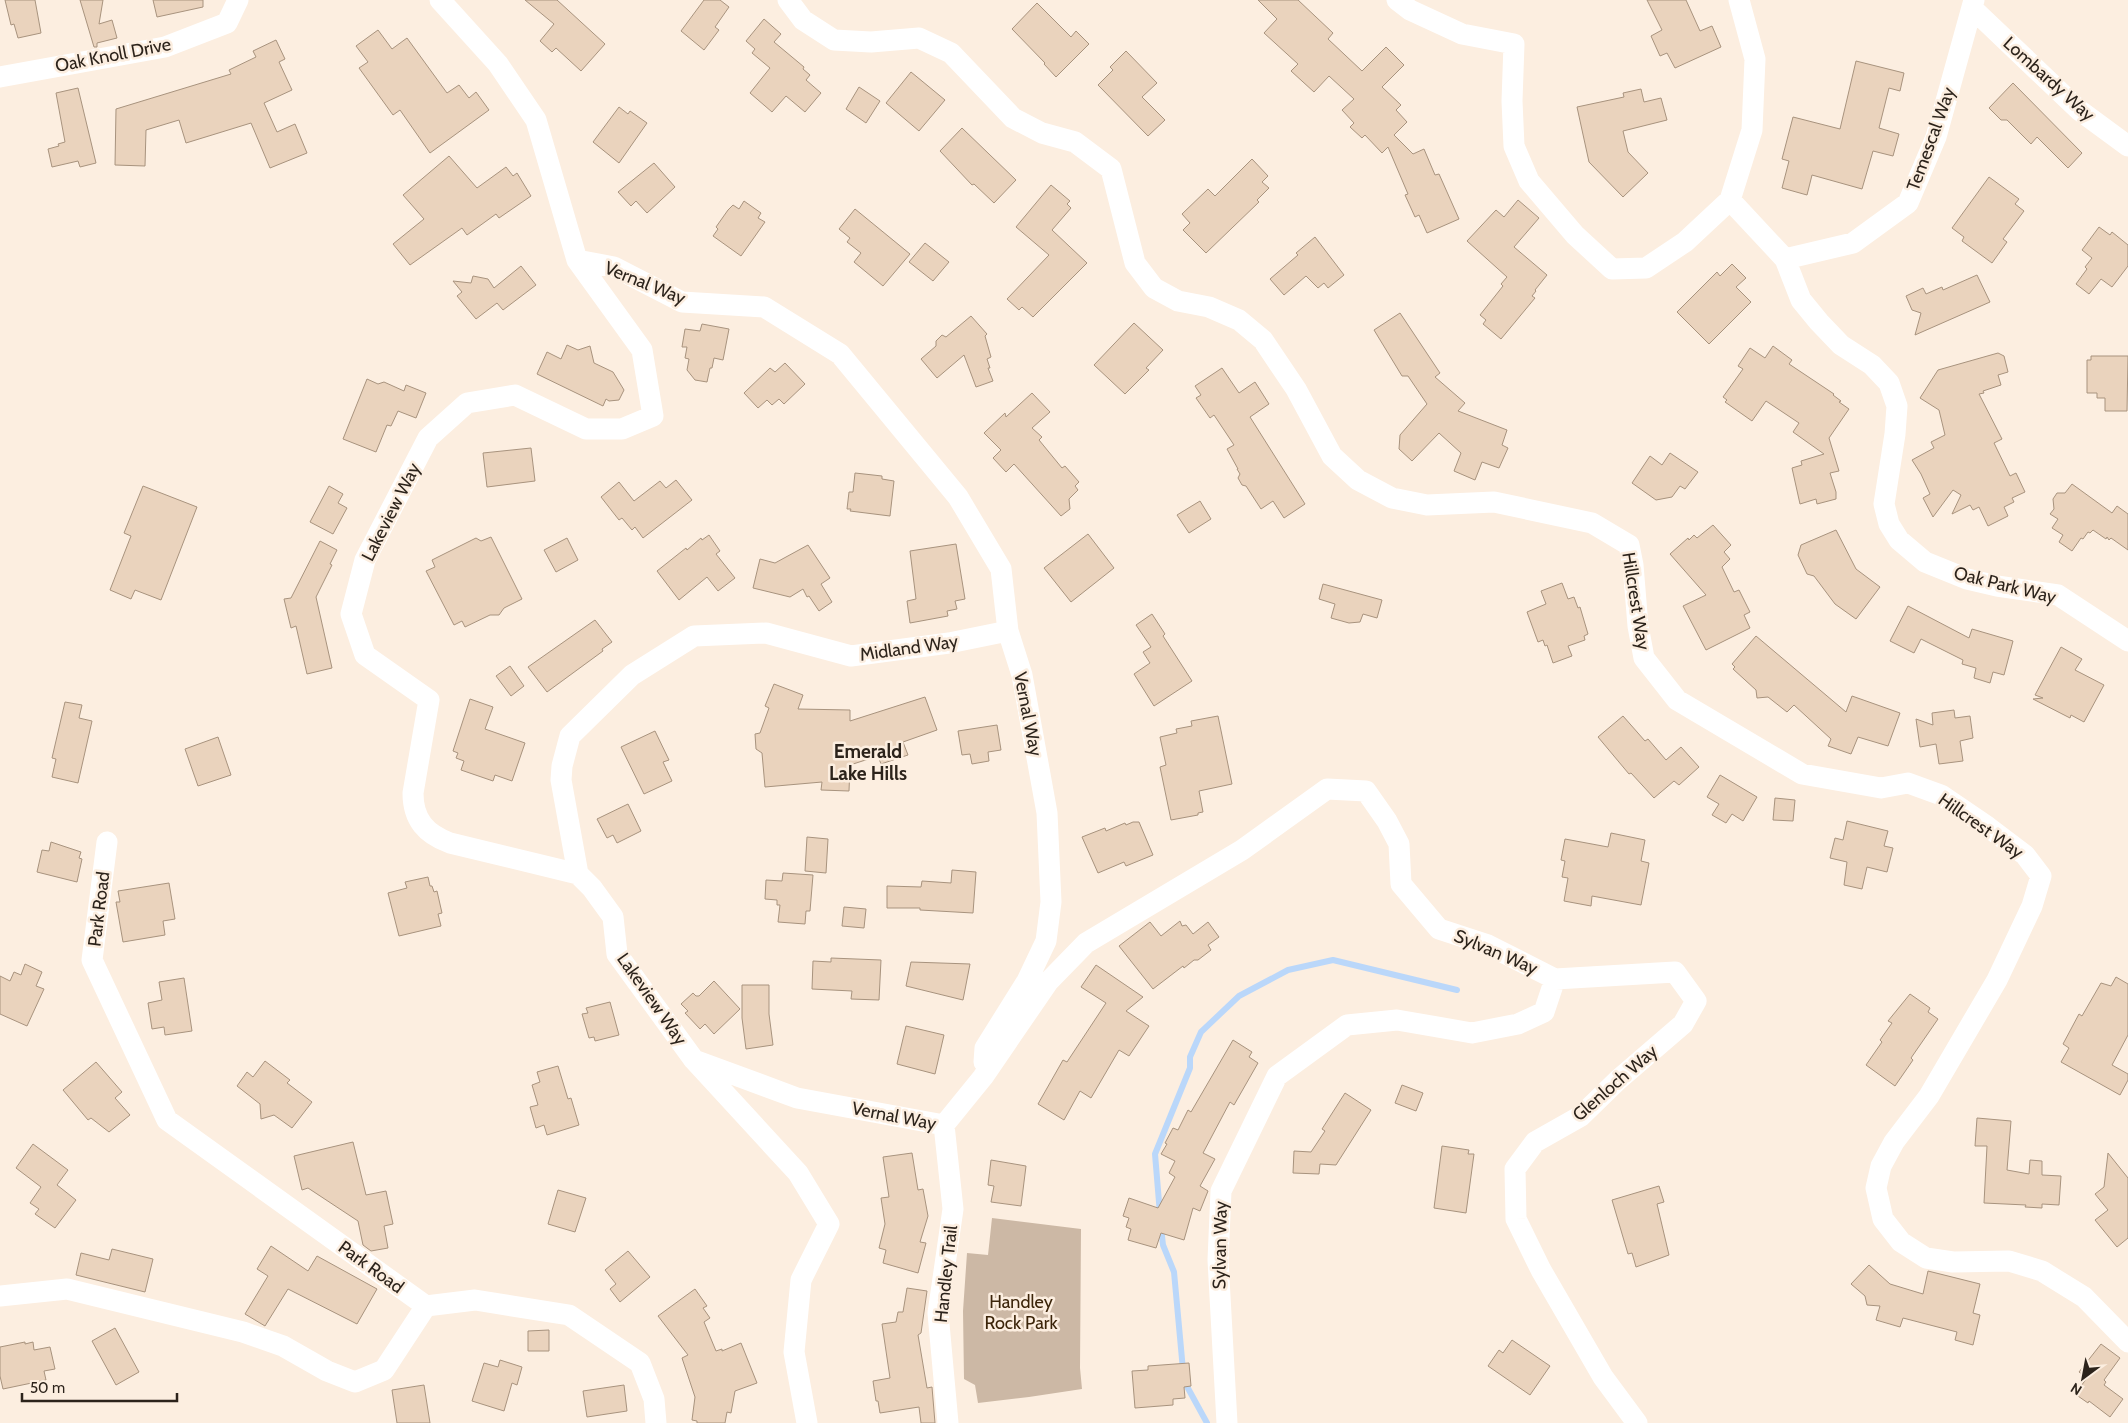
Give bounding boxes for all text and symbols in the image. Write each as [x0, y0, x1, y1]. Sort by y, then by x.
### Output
street label: Lombardy Way [1999, 32, 2099, 126]
street label: Oak Knoll Drive [53, 33, 173, 77]
street label: Temescal Way [1902, 84, 1960, 194]
street label: Vernal Way [601, 257, 689, 309]
street label: Lakeview Way [357, 459, 425, 565]
street label: Hillcrest Way [1617, 550, 1655, 652]
street label: Oak Park Way [1952, 562, 2058, 608]
street label: Midland Way [858, 630, 960, 666]
street label: Vernal Way [1009, 670, 1047, 758]
district label: Emerald Lake Hills [829, 740, 907, 785]
street label: Hillcrest Way [1934, 789, 2028, 863]
street label: Park Road [83, 870, 115, 948]
street label: Sylvan Way [1451, 925, 1541, 979]
street label: Lakeview Way [612, 949, 692, 1049]
street label: Glenloch Way [1568, 1040, 1662, 1126]
street label: Vernal Way [850, 1097, 938, 1135]
street label: Sylvan Way [1208, 1201, 1232, 1289]
street label: Handley Trail [930, 1223, 962, 1324]
street label: Park Road [334, 1236, 408, 1298]
park label: Handley Rock Park [984, 1291, 1059, 1334]
north arrow [2058, 1353, 2108, 1403]
scale bar [22, 1370, 178, 1402]
text: 50 m [30, 1379, 65, 1397]
text: N [2067, 1379, 2085, 1399]

